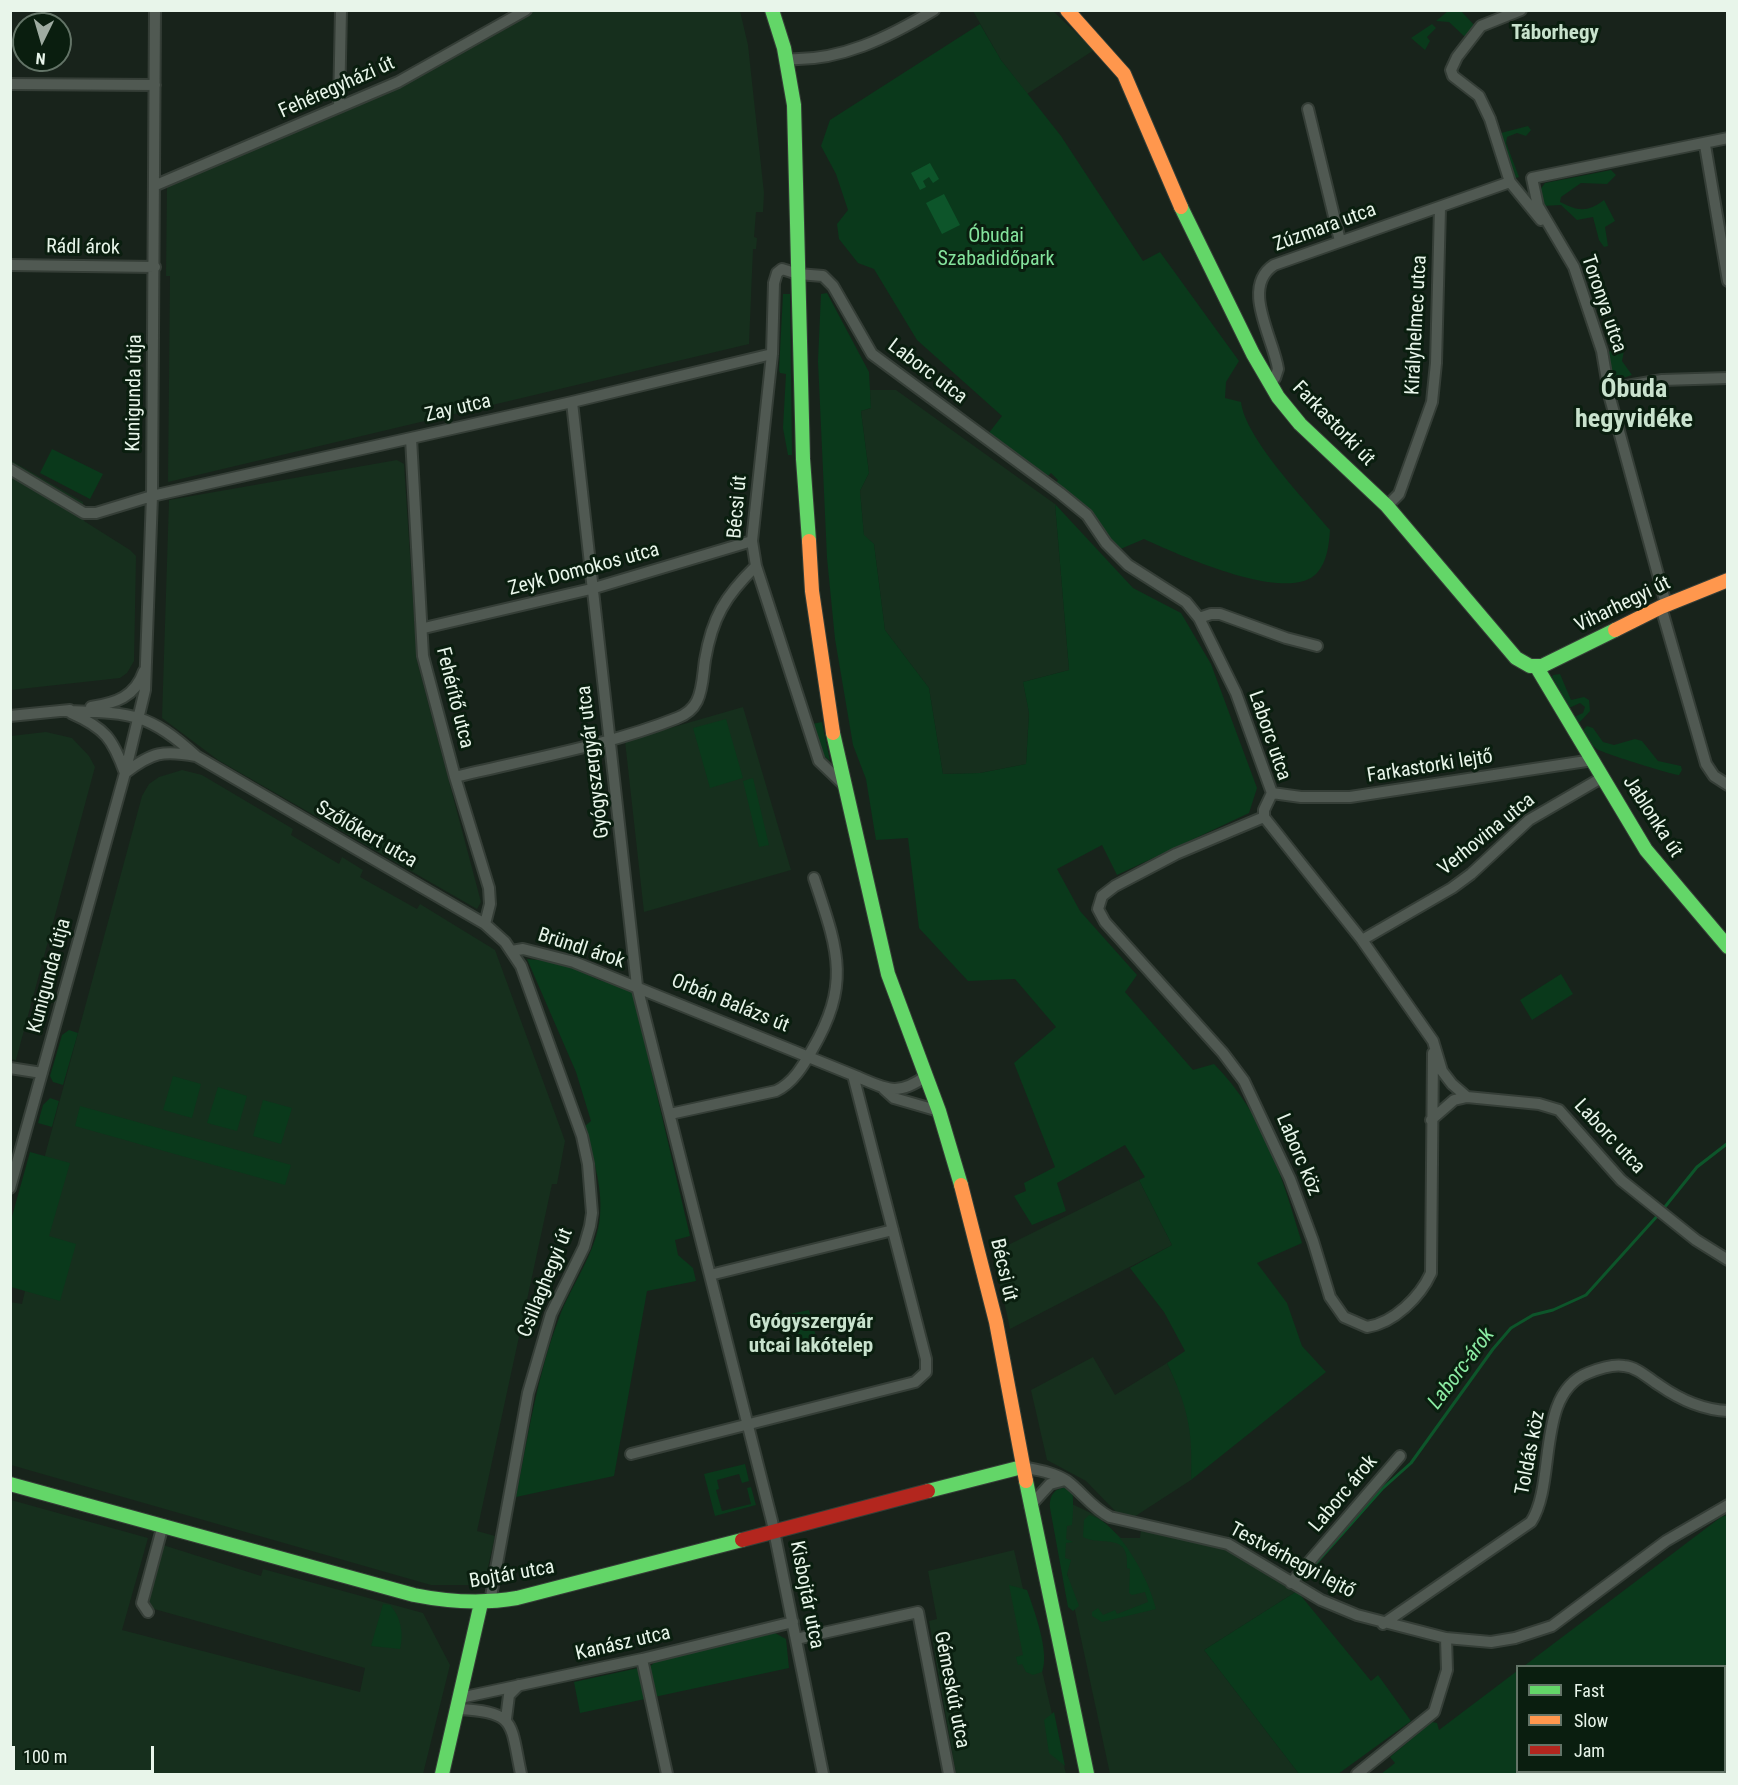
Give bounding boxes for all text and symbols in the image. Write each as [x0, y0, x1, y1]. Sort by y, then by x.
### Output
north arrow [12, 12, 72, 72]
district label: Táborhegy [1511, 21, 1599, 47]
text: N [35, 49, 46, 68]
street label: Fehéregyházi út [275, 52, 399, 124]
street label: Zúzmara utca [1270, 198, 1380, 258]
park label: Óbudai Szabadidőpark [937, 225, 1055, 272]
street label: Rádl árok [46, 235, 120, 261]
street label: Toronya utca [1575, 252, 1631, 356]
street label: Királyhelmec utca [1401, 254, 1433, 396]
street label: Kunigunda útja [122, 334, 148, 452]
street label: Laborc utca [883, 334, 971, 410]
district label: Óbuda hegyvidéke [1575, 374, 1693, 436]
street label: Farkastorki út [1287, 377, 1379, 471]
street label: Zay utca [423, 390, 493, 428]
street label: Bécsi út [723, 474, 753, 540]
street label: Zeyk Domokos utca [506, 538, 662, 602]
street label: Viharhegyi út [1571, 572, 1675, 638]
street label: Fehérítő utca [430, 645, 478, 751]
street label: Gyógyszergyár utca [573, 684, 615, 840]
street label: Laborc utca [1242, 688, 1296, 784]
street label: Farkastorki lejtő [1365, 745, 1495, 789]
street label: Jablonka út [1617, 772, 1687, 862]
street label: Verhovina utca [1434, 789, 1540, 881]
street label: Szőlőkert utca [311, 796, 421, 874]
street label: Kunigunda útja [23, 916, 77, 1036]
street label: Bründl árok [534, 924, 628, 974]
street label: Orbán Balázs út [668, 970, 792, 1038]
street label: Laborc utca [1568, 1095, 1650, 1179]
street label: Laborc köz [1270, 1111, 1326, 1199]
street label: Csillaghegyi út [513, 1225, 579, 1341]
street label: Bécsi út [984, 1236, 1022, 1304]
district label: Gyógyszergyár utcai lakótelep [749, 1310, 873, 1360]
water label: Laborc-árok [1423, 1323, 1501, 1415]
street label: Toldás köz [1511, 1409, 1551, 1497]
street label: Laborc árok [1305, 1451, 1383, 1537]
street label: Testvérhegyi lejtő [1225, 1518, 1359, 1604]
street label: Kisbojtár utca [784, 1539, 828, 1651]
street label: Bojtár utca [468, 1556, 556, 1594]
street label: Kanász utca [573, 1621, 673, 1667]
street label: Gémeskút utca [928, 1630, 974, 1750]
legend [1516, 1665, 1726, 1773]
text: Fast [1574, 1680, 1605, 1701]
text: Slow [1574, 1710, 1608, 1731]
scale bar [15, 1734, 158, 1772]
text: Jam [1574, 1740, 1605, 1761]
text: 100 m [23, 1746, 67, 1767]

